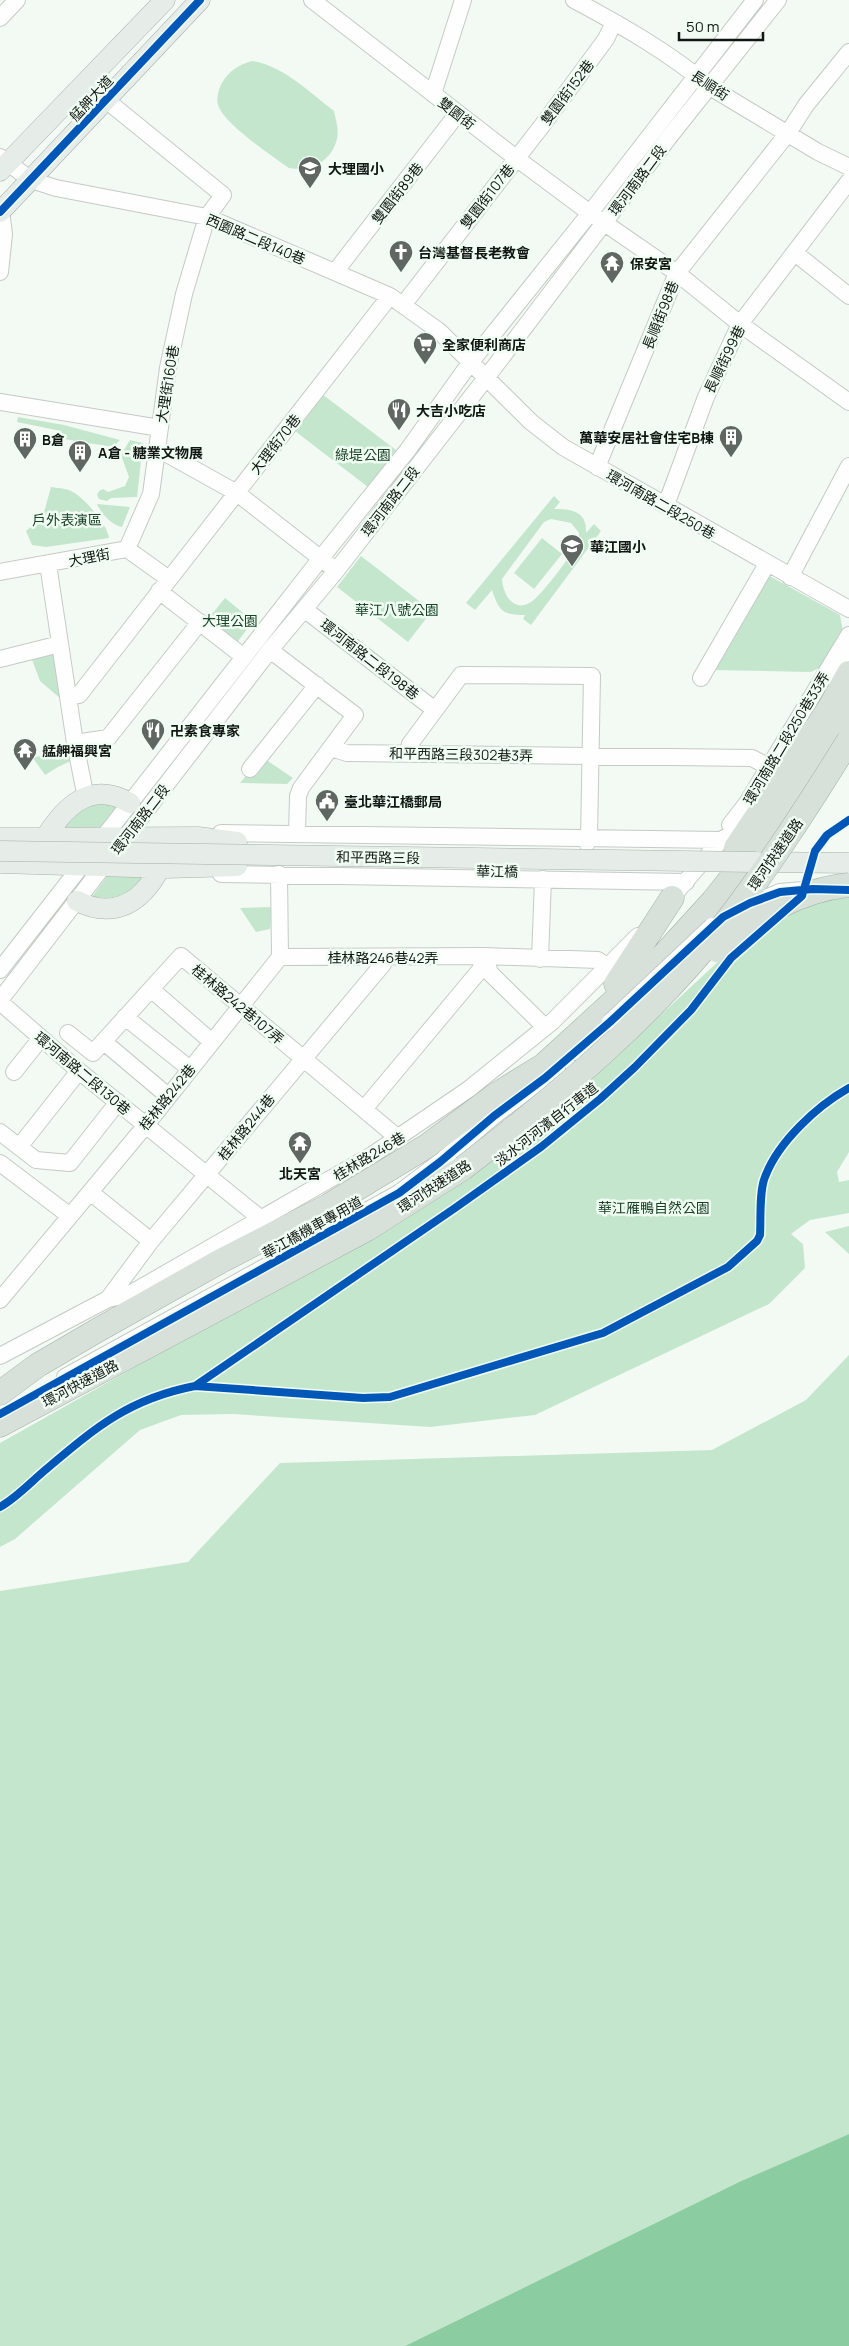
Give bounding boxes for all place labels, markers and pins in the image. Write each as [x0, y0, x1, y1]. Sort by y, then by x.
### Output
school or university icon: 大理國小 [297, 155, 323, 189]
place label: 大理國小 [328, 159, 384, 178]
church icon: 台灣基督長老教會 [388, 239, 414, 273]
place label: 台灣基督長老教會 [418, 243, 530, 262]
temple icon: 保安宮 [599, 250, 625, 284]
place label: 保安宮 [630, 254, 672, 273]
supermarket icon: 全家便利商店 [412, 331, 438, 365]
place label: 全家便利商店 [442, 335, 526, 354]
restaurant icon: 大吉小吃店 [386, 397, 412, 431]
place label: 大吉小吃店 [416, 401, 486, 420]
building icon: 萬華安居社會住宅B棟 [718, 424, 744, 458]
building icon: B倉 [12, 426, 38, 460]
place label: 萬華安居社會住宅B棟 [579, 428, 714, 447]
place label: B倉 [42, 430, 65, 449]
building icon: A倉 - 糖業文物展 [67, 439, 93, 473]
place label: A倉 - 糖業文物展 [98, 443, 203, 462]
school or university icon: 華江國小 [559, 533, 585, 567]
place label: 華江國小 [590, 537, 646, 556]
restaurant icon: 卍素食專家 [140, 717, 166, 751]
place label: 卍素食專家 [170, 721, 240, 740]
temple icon: 艋舺福興宮 [12, 737, 38, 771]
place label: 艋舺福興宮 [42, 741, 112, 760]
public building icon: 臺北華江橋郵局 [314, 788, 340, 822]
place label: 臺北華江橋郵局 [344, 792, 442, 811]
temple icon: 北天宮 [287, 1130, 313, 1164]
place label: 北天宮 [279, 1164, 321, 1183]

